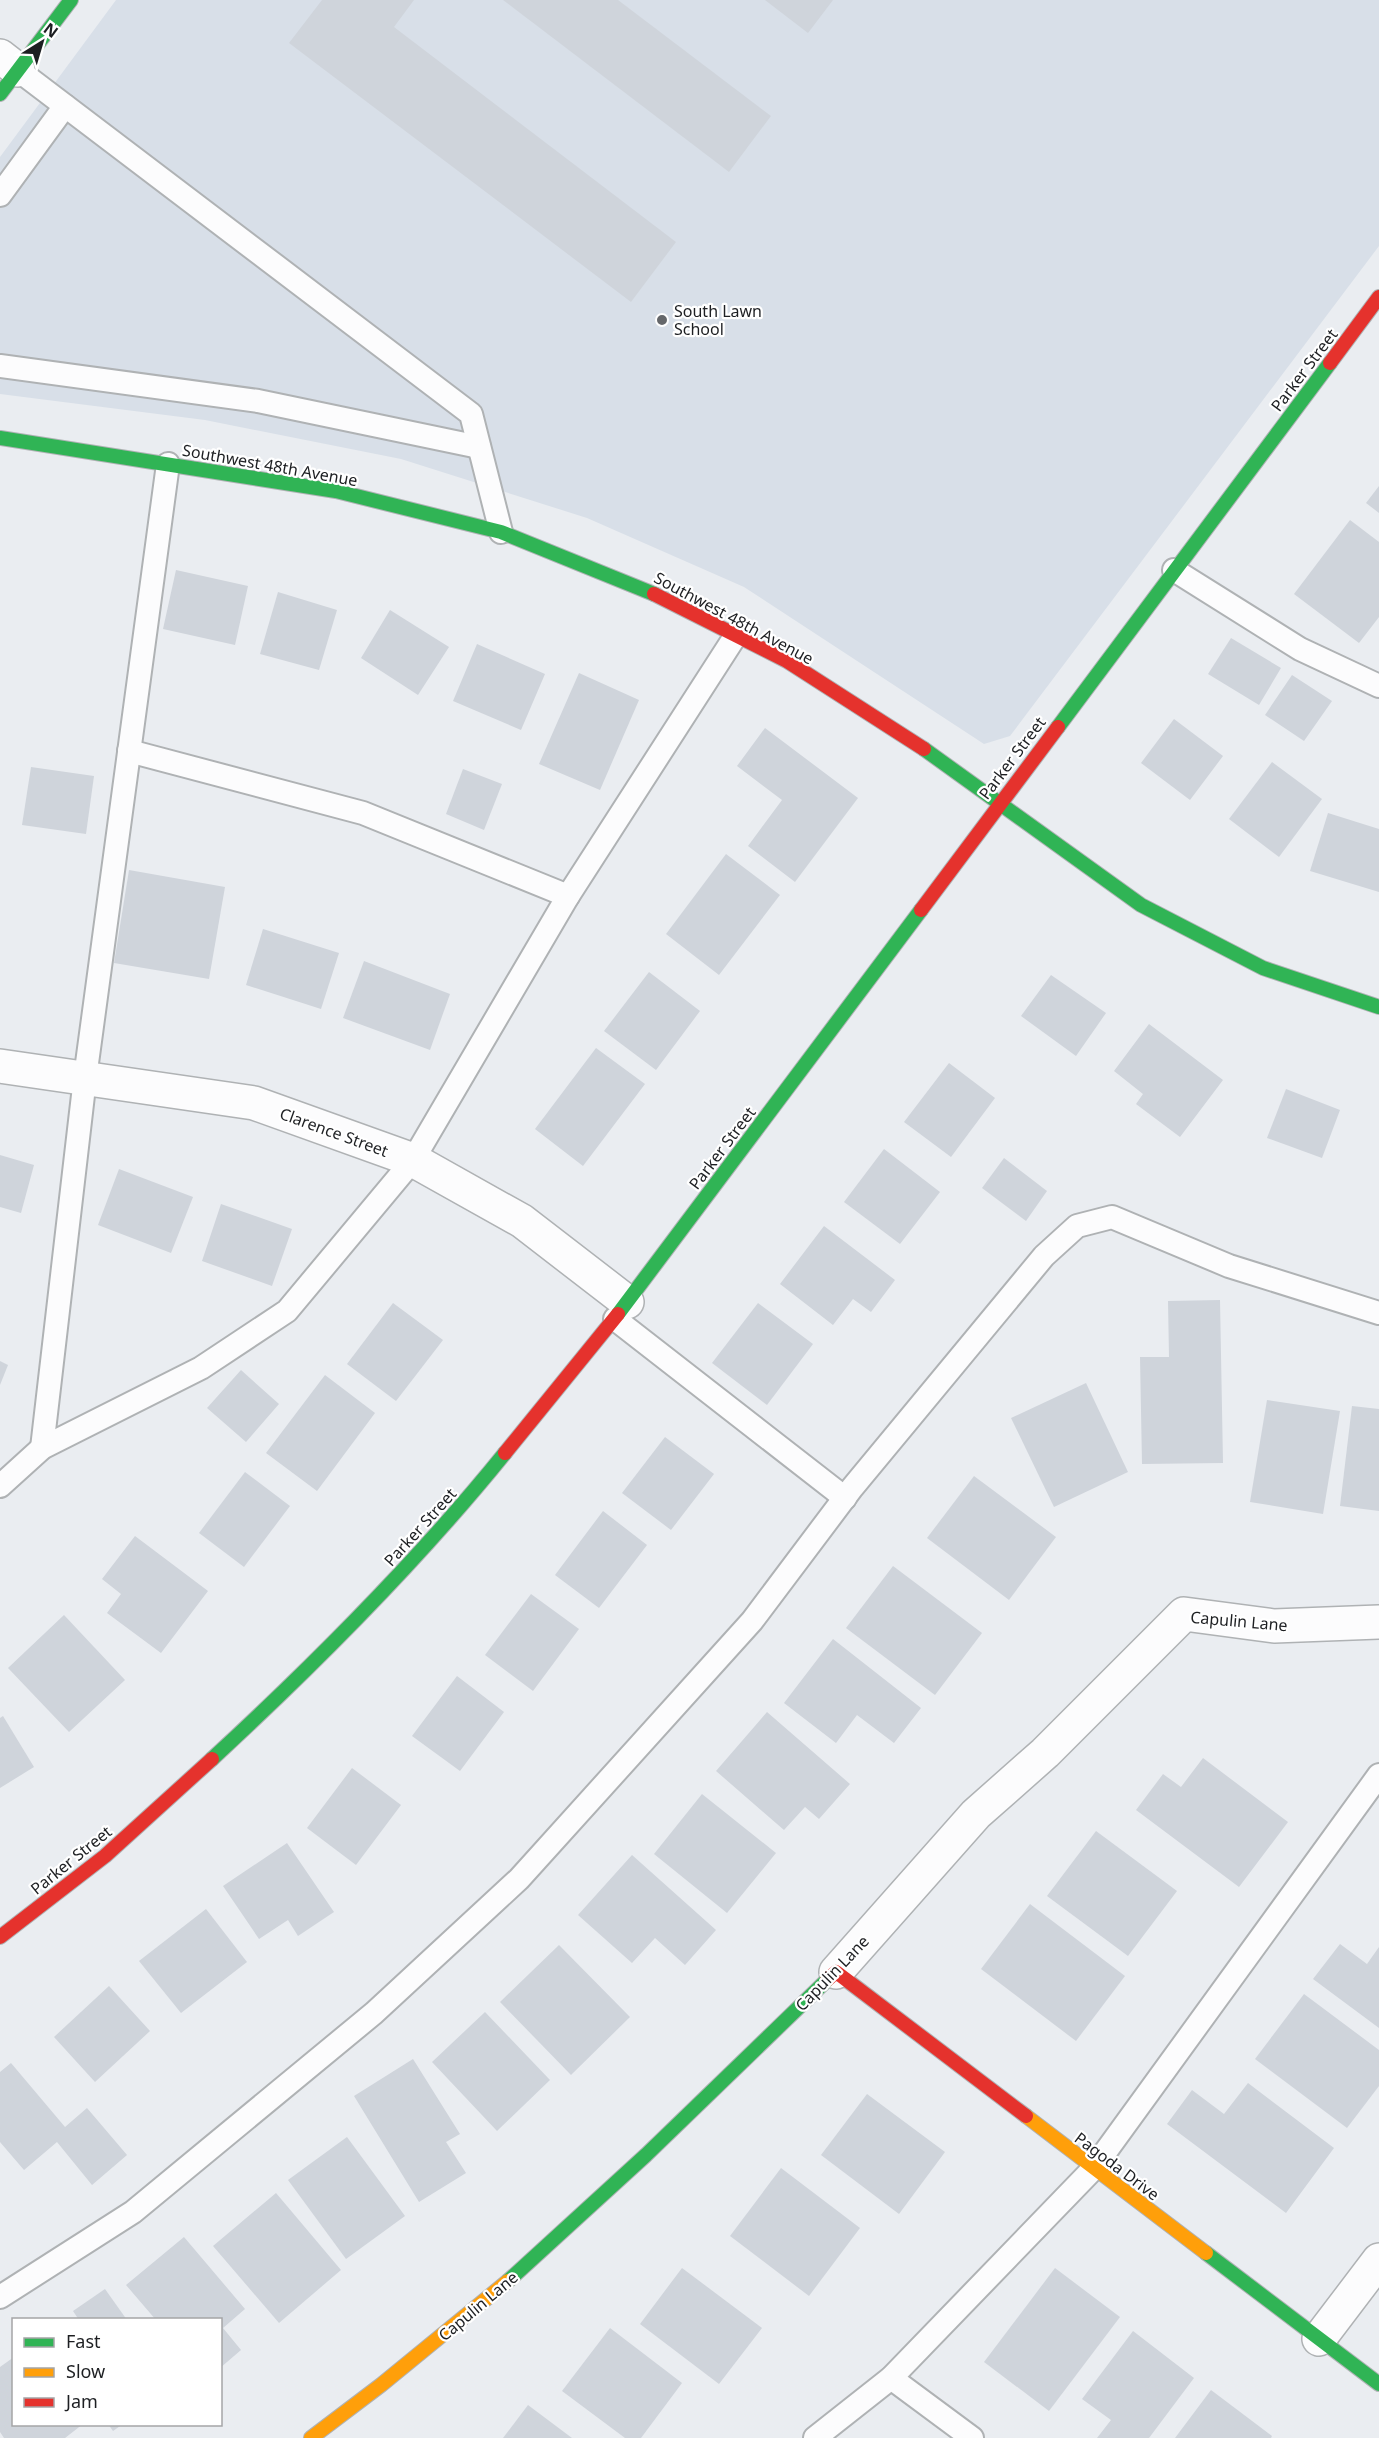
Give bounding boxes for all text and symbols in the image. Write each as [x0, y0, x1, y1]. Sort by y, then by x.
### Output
north arrow [12, 12, 72, 72]
text: N [39, 17, 63, 43]
place label: South Lawn School [674, 300, 762, 340]
marker: South Lawn School [655, 313, 669, 327]
street label: Parker Street [1266, 324, 1342, 416]
street label: Southwest 48th Avenue [181, 439, 359, 491]
street label: Southwest 48th Avenue [650, 567, 818, 669]
street label: Parker Street [974, 712, 1050, 804]
street label: Clarence Street [277, 1102, 392, 1162]
street label: Parker Street [684, 1102, 760, 1194]
street label: Parker Street [379, 1483, 461, 1571]
street label: Capulin Lane [1190, 1606, 1288, 1636]
street label: Parker Street [26, 1820, 116, 1899]
street label: Capulin Lane [790, 1930, 874, 2016]
street label: Pagoda Drive [1070, 2127, 1164, 2205]
street label: Capulin Lane [434, 2266, 522, 2346]
legend [12, 2318, 222, 2426]
text: Fast [66, 2329, 101, 2353]
text: Slow [66, 2359, 105, 2383]
text: Jam [64, 2389, 98, 2413]

